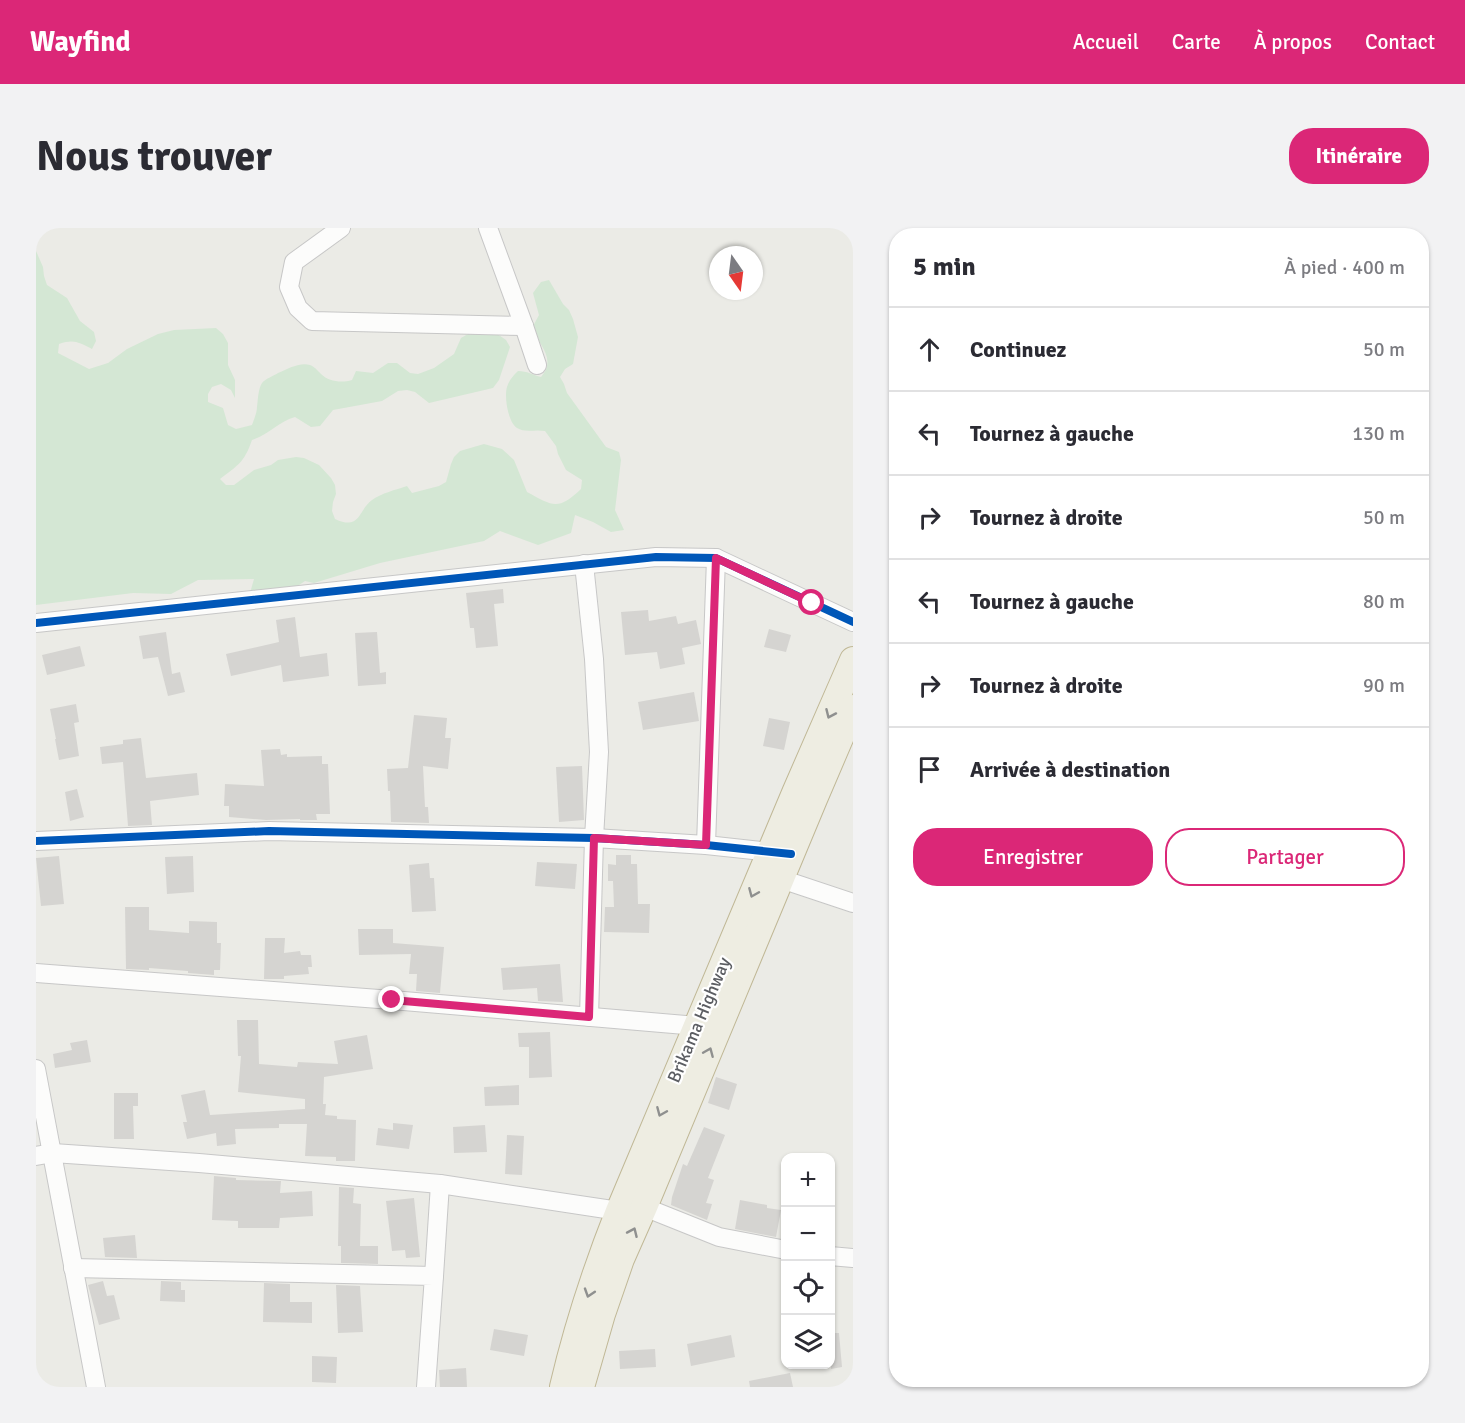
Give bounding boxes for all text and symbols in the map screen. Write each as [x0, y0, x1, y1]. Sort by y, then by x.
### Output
text: Wayfind [30, 25, 131, 59]
text: Accueil [1073, 29, 1139, 55]
text: Carte [1172, 29, 1221, 55]
text: À propos [1254, 29, 1332, 55]
text: Contact [1365, 29, 1435, 55]
button: Itinéraire [1289, 128, 1429, 184]
text: Nous trouver [36, 131, 272, 182]
north arrow [709, 246, 763, 300]
text: 5 min [913, 251, 976, 283]
text: À pied · 400 m [1284, 255, 1405, 280]
icon: ahead [913, 333, 946, 366]
text: Continuez [970, 336, 1066, 363]
text: 50 m [1363, 337, 1405, 362]
icon: left [913, 417, 946, 450]
text: Tournez à gauche [970, 420, 1134, 447]
text: 130 m [1352, 421, 1405, 446]
icon: right [913, 501, 946, 534]
text: Tournez à droite [970, 504, 1123, 531]
text: 50 m [1363, 505, 1405, 530]
icon: left [913, 585, 946, 618]
text: Tournez à gauche [970, 588, 1134, 615]
route start [798, 589, 824, 615]
text: 80 m [1363, 589, 1405, 614]
icon: right [913, 669, 946, 702]
text: Tournez à droite [970, 672, 1123, 699]
text: 90 m [1363, 673, 1405, 698]
one-way arrow [825, 708, 837, 719]
icon: arrive [913, 753, 946, 786]
text: Arrivée à destination [970, 756, 1170, 783]
button: Enregistrer [913, 828, 1153, 886]
button: Partager [1165, 828, 1405, 886]
one-way arrow [748, 887, 760, 898]
street label: Brikama Highway [663, 953, 736, 1086]
route end [378, 986, 404, 1012]
one-way arrow [702, 1048, 714, 1059]
one-way arrow [656, 1105, 668, 1116]
map controls [781, 1153, 835, 1369]
button: + [781, 1153, 835, 1207]
button: − [781, 1207, 835, 1261]
one-way arrow [625, 1228, 637, 1239]
button: locate [781, 1261, 835, 1315]
one-way arrow [584, 1287, 596, 1298]
button: layers [781, 1315, 835, 1369]

